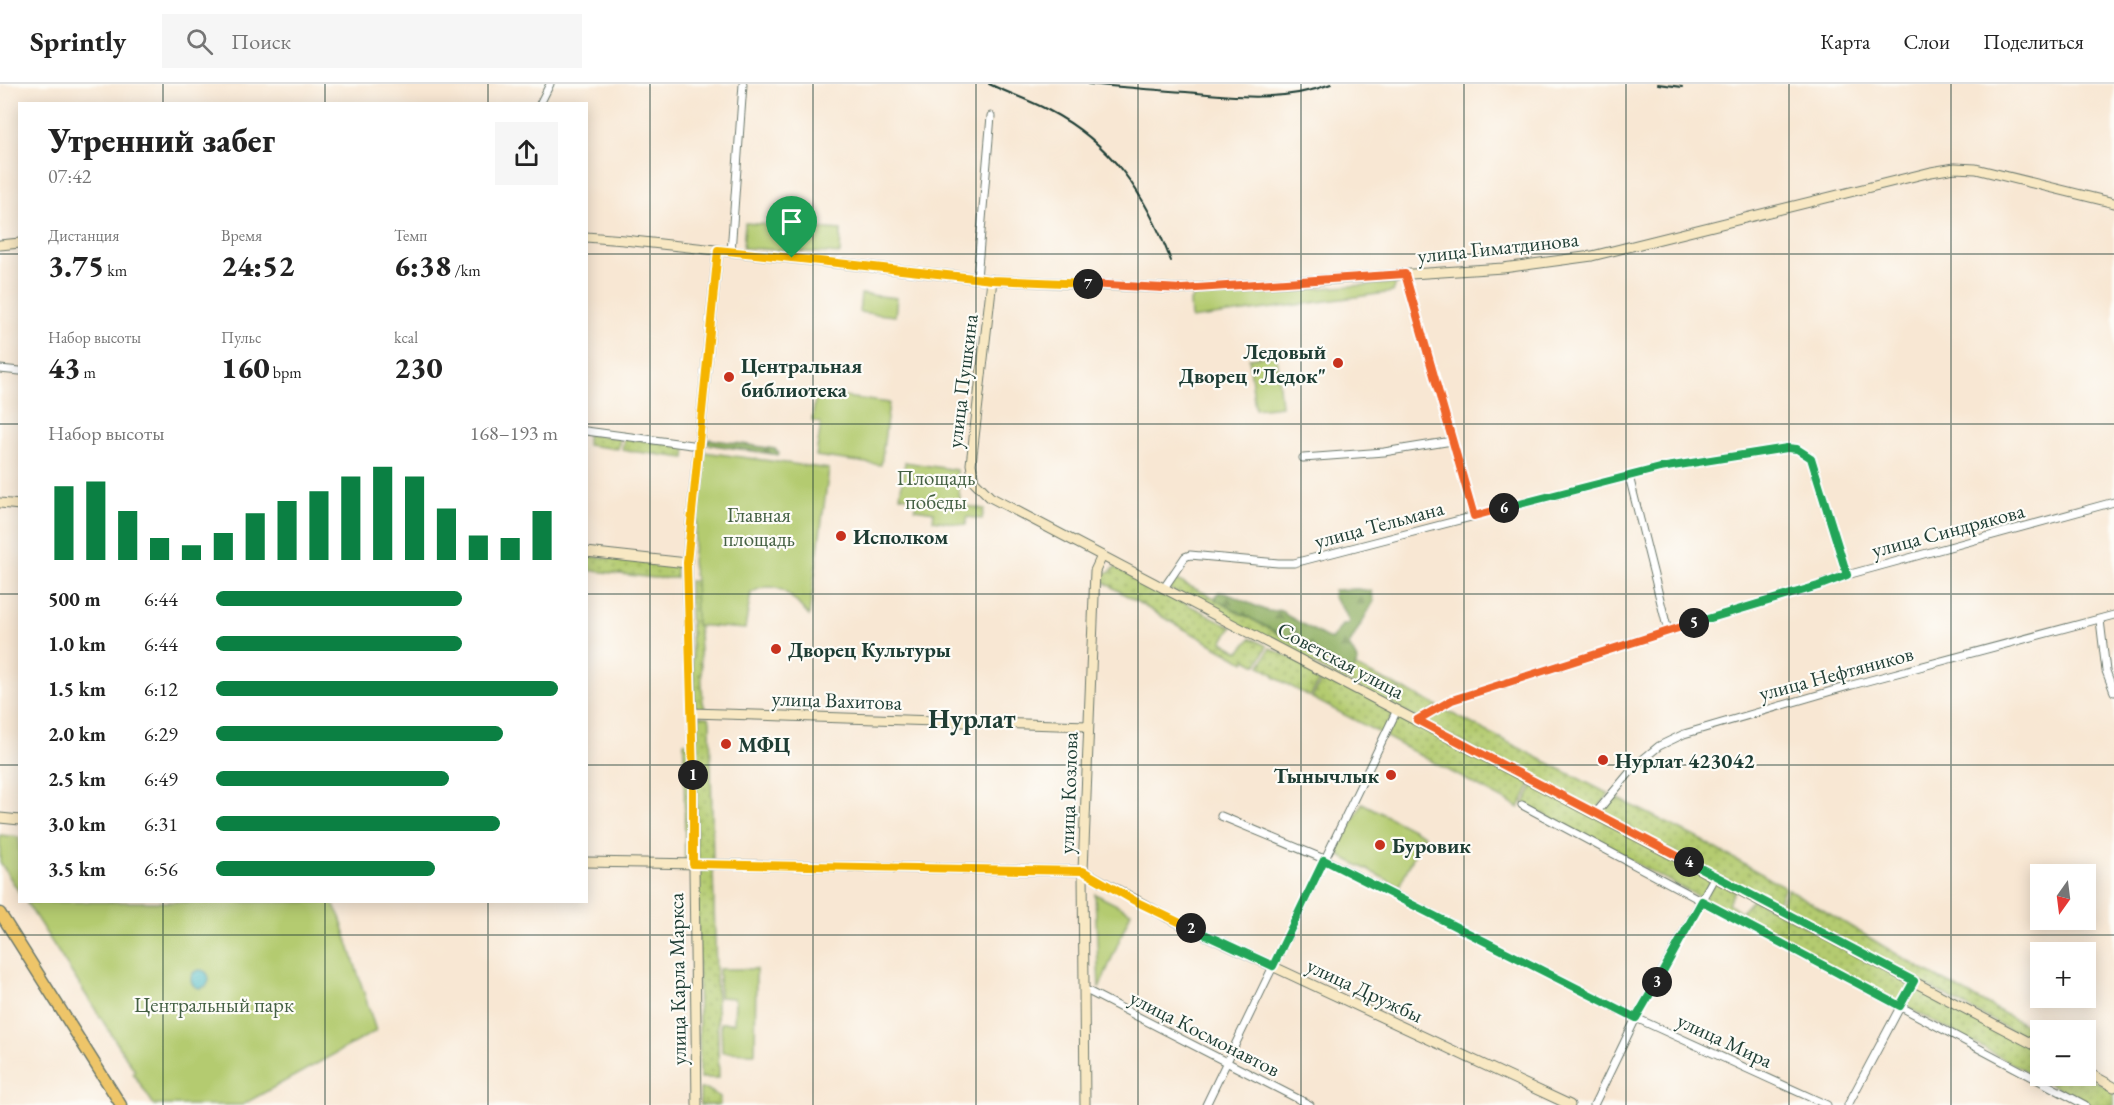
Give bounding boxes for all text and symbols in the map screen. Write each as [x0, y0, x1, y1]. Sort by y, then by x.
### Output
search box [162, 14, 582, 68]
text: Sprintly [30, 23, 126, 59]
icon: search [183, 25, 216, 58]
text: Поиск [231, 27, 291, 56]
text: Карта [1820, 28, 1870, 55]
text: Слои [1903, 28, 1950, 55]
text: Поделиться [1983, 28, 2084, 55]
text: Утренний забег [48, 119, 275, 162]
button: share [495, 122, 558, 185]
text: 07:42 [48, 163, 91, 189]
pin [766, 196, 817, 258]
icon: arrive [775, 205, 808, 238]
text: Дистанция [48, 225, 119, 246]
text: Время [221, 225, 262, 246]
text: Темп [394, 225, 427, 246]
street label: улица Гиматдинова [1416, 225, 1581, 269]
text: 3.75 [48, 246, 104, 285]
text: 24:52 [221, 246, 294, 285]
text: 6:38 [394, 246, 451, 285]
text: km [104, 260, 127, 281]
text: /km [451, 260, 481, 281]
pin: 7 [1073, 269, 1103, 299]
text: 7 [1084, 273, 1092, 294]
street label: улица Пушкина [940, 312, 984, 450]
text: Набор высоты [48, 327, 141, 348]
text: Пульс [221, 327, 262, 348]
text: kcal [394, 327, 418, 348]
place label: Ледовый Дворец "Ледок" [1179, 338, 1326, 389]
text: 43 [48, 348, 80, 387]
text: 160 [221, 348, 270, 387]
text: 230 [394, 348, 443, 387]
place label: Центральная библиотека [741, 352, 862, 403]
marker: Ледовый Дворец "Ледок" [1331, 356, 1345, 370]
text: m [80, 362, 96, 383]
text: bpm [270, 362, 302, 383]
marker: Центральная библиотека [722, 370, 736, 384]
text: Набор высоты [48, 420, 164, 446]
text: 168–193 m [470, 420, 558, 446]
park label: Площадь победы [897, 464, 975, 515]
pin: 6 [1489, 493, 1519, 523]
street label: улица Тельмана [1311, 494, 1447, 554]
street label: улица Синдрякова [1869, 496, 2028, 563]
text: 6 [1500, 497, 1508, 518]
park label: Главная площадь [723, 501, 795, 552]
place label: Исполком [853, 523, 948, 550]
marker: Исполком [834, 529, 848, 543]
text: 500 m [48, 586, 101, 612]
text: 6:44 [144, 586, 178, 612]
pin: 5 [1679, 608, 1709, 638]
text: 5 [1690, 612, 1698, 633]
street label: Советская улица [1273, 615, 1410, 705]
text: 1.0 km [48, 631, 106, 657]
text: 6:44 [144, 631, 178, 657]
place label: Дворец Культуры [788, 636, 951, 663]
street label: улица Нефтяников [1756, 639, 1916, 707]
marker: Дворец Культуры [769, 642, 783, 656]
text: 1.5 km [48, 676, 106, 702]
text: 6:12 [144, 676, 178, 702]
street label: улица Вахитова [771, 684, 903, 716]
district label: Нурлат [928, 701, 1016, 736]
text: 2.0 km [48, 721, 106, 747]
text: 6:29 [144, 721, 178, 747]
place label: МФЦ [738, 731, 791, 758]
street label: улица Козлова [1052, 731, 1084, 855]
marker: МФЦ [719, 737, 733, 751]
place label: Нурлат 423042 [1615, 747, 1755, 774]
marker: Нурлат 423042 [1596, 753, 1610, 767]
pin: 1 [678, 760, 708, 790]
place label: Тынычлык [1273, 762, 1379, 789]
text: 1 [689, 764, 697, 785]
text: 2.5 km [48, 766, 106, 792]
text: 6:49 [144, 766, 178, 792]
marker: Тынычлык [1384, 768, 1398, 782]
text: 3.0 km [48, 811, 106, 837]
text: 6:31 [144, 811, 178, 837]
place label: Буровик [1392, 832, 1471, 859]
marker: Буровик [1373, 838, 1387, 852]
pin: 4 [1674, 847, 1704, 877]
text: 4 [1685, 851, 1693, 872]
text: 3.5 km [48, 856, 106, 882]
text: 6:56 [144, 856, 178, 882]
north arrow [2030, 864, 2096, 930]
map controls [2030, 864, 2096, 1086]
street label: улица Карла Маркса [662, 892, 692, 1066]
pin: 2 [1176, 913, 1206, 943]
text: 2 [1187, 917, 1195, 938]
button: + [2030, 942, 2096, 1008]
street label: улица Дружбы [1303, 951, 1428, 1029]
pin: 3 [1642, 967, 1672, 997]
text: 3 [1653, 971, 1661, 992]
street label: улица Космонавтов [1125, 983, 1285, 1083]
park label: Центральный парк [134, 991, 294, 1018]
street label: улица Мира [1673, 1006, 1778, 1074]
button: − [2030, 1020, 2096, 1086]

